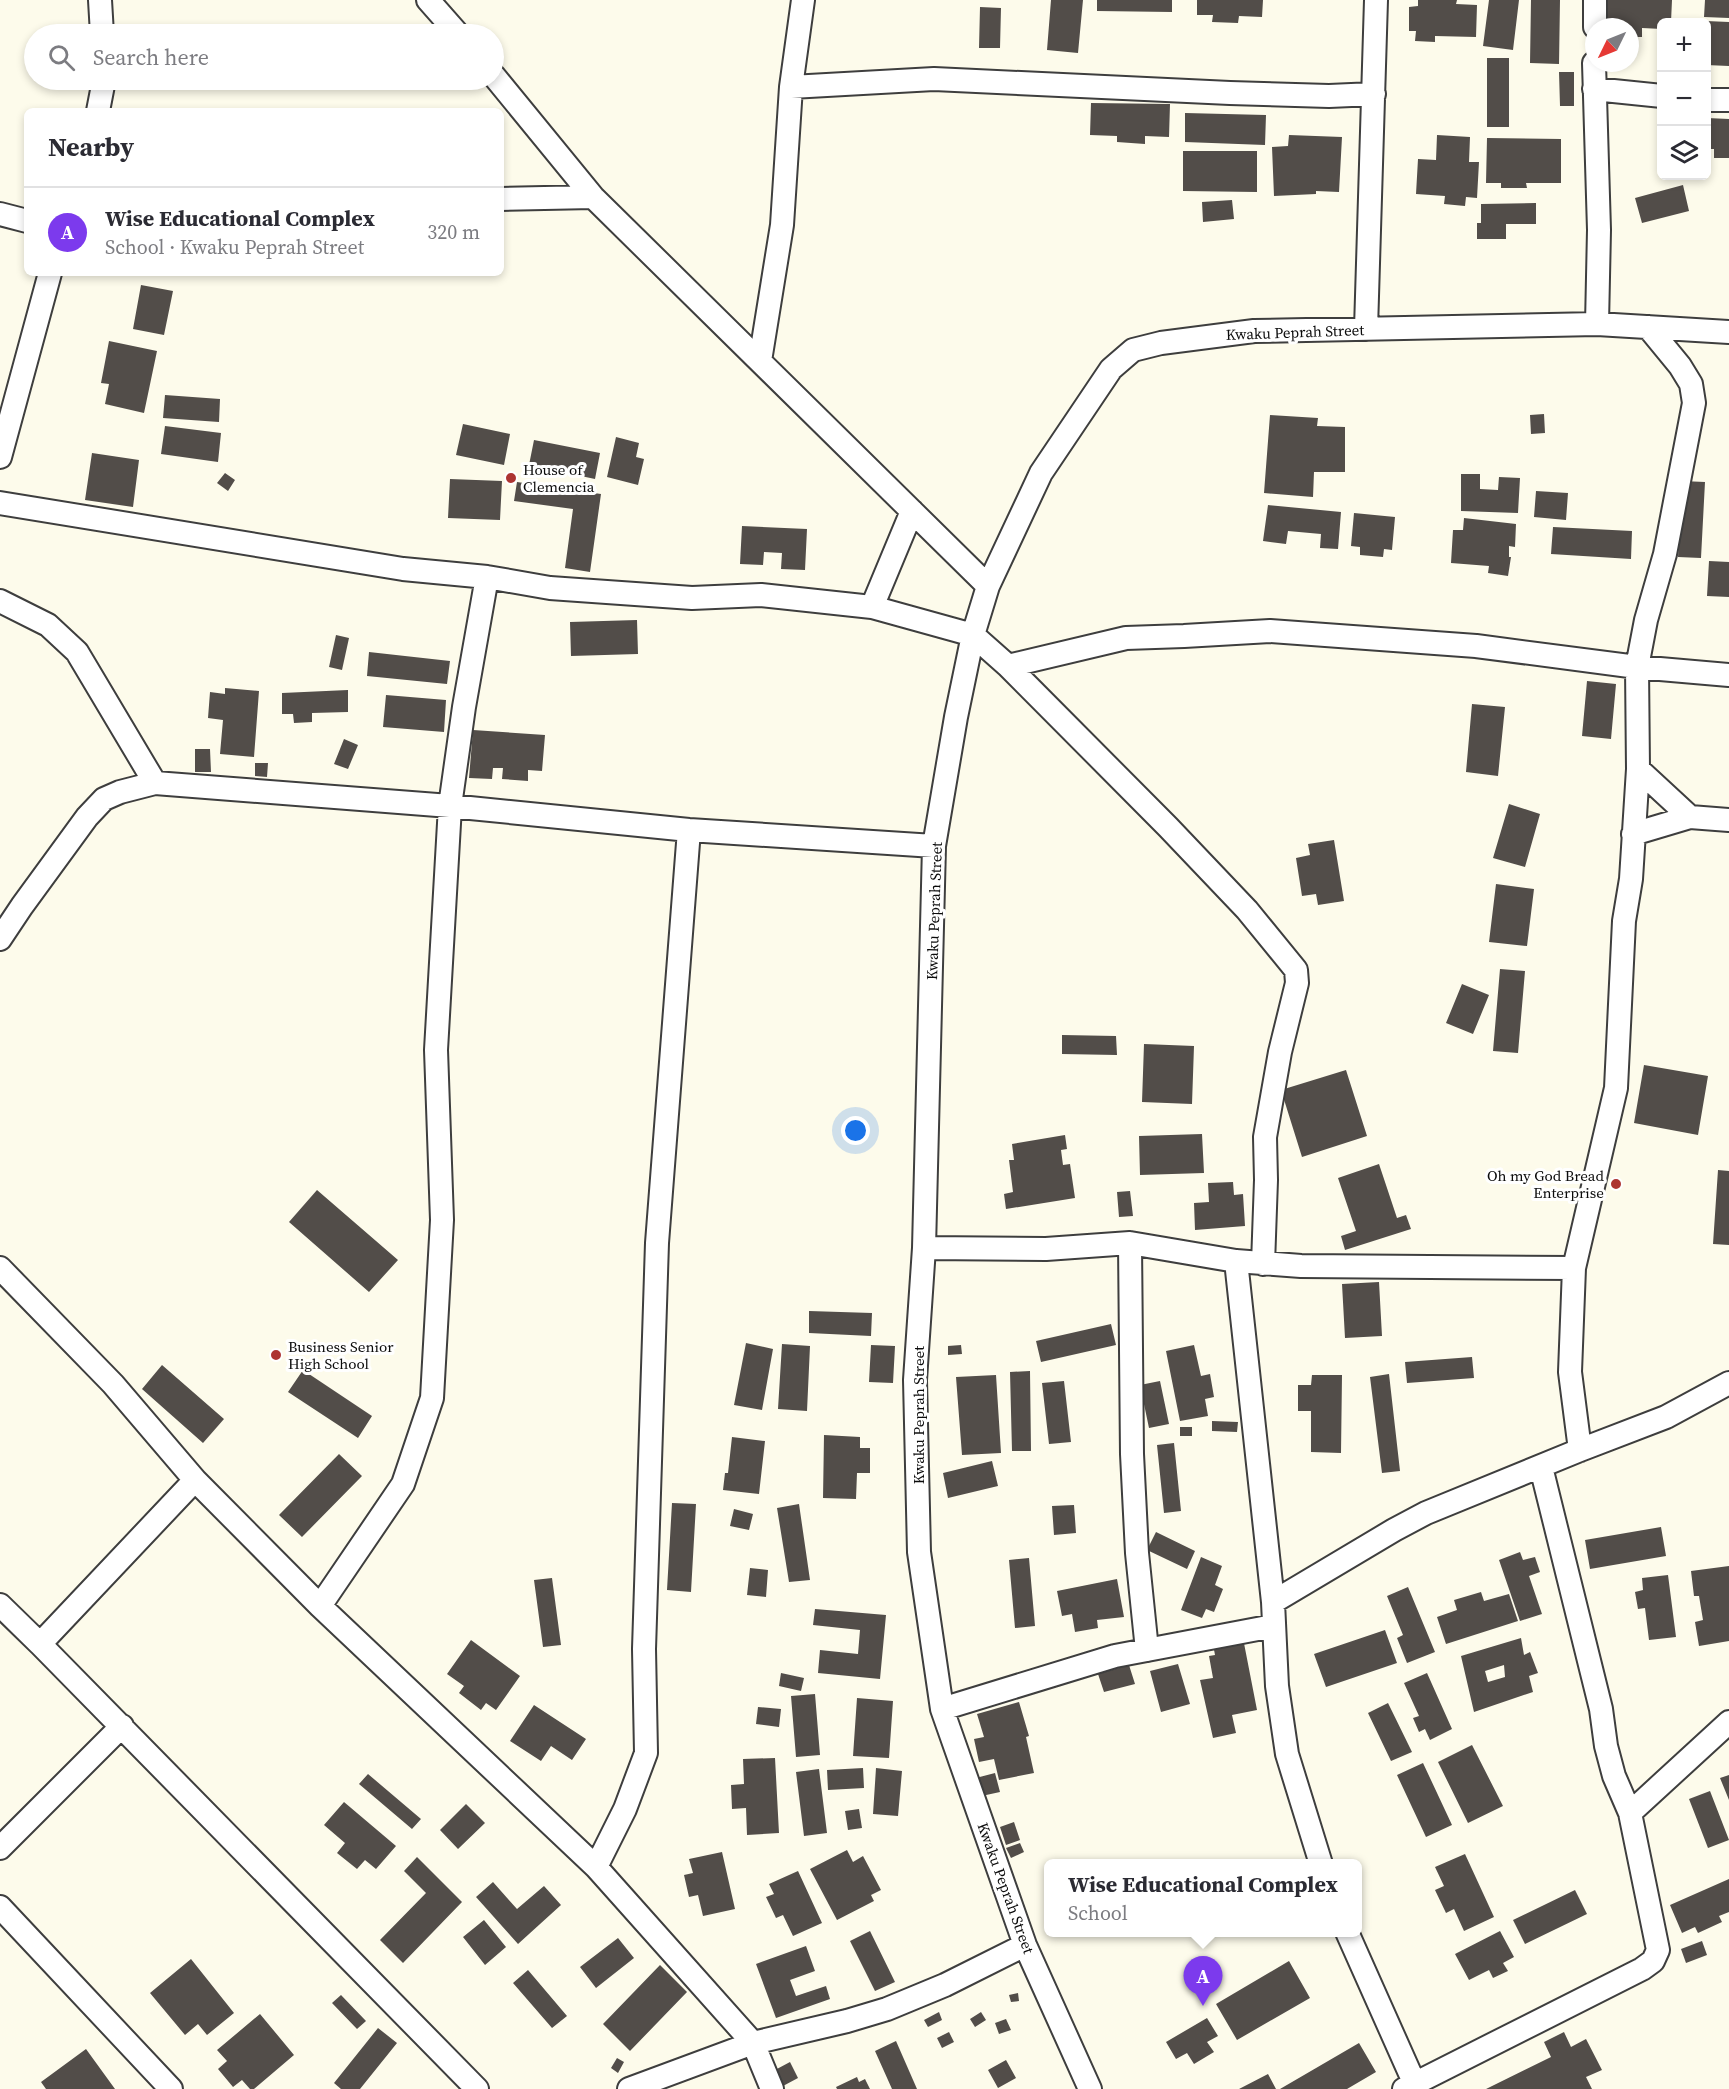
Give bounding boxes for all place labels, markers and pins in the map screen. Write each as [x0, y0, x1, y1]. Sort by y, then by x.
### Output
place label: House of Clemencia [523, 459, 595, 497]
marker: House of Clemencia [504, 471, 518, 485]
place label: Oh my God Bread Enterprise [1487, 1165, 1604, 1203]
marker: Oh my God Bread Enterprise [1609, 1177, 1623, 1191]
place label: Business Senior High School [288, 1336, 394, 1374]
marker: Business Senior High School [269, 1348, 283, 1362]
pin: A [1184, 1956, 1222, 2006]

